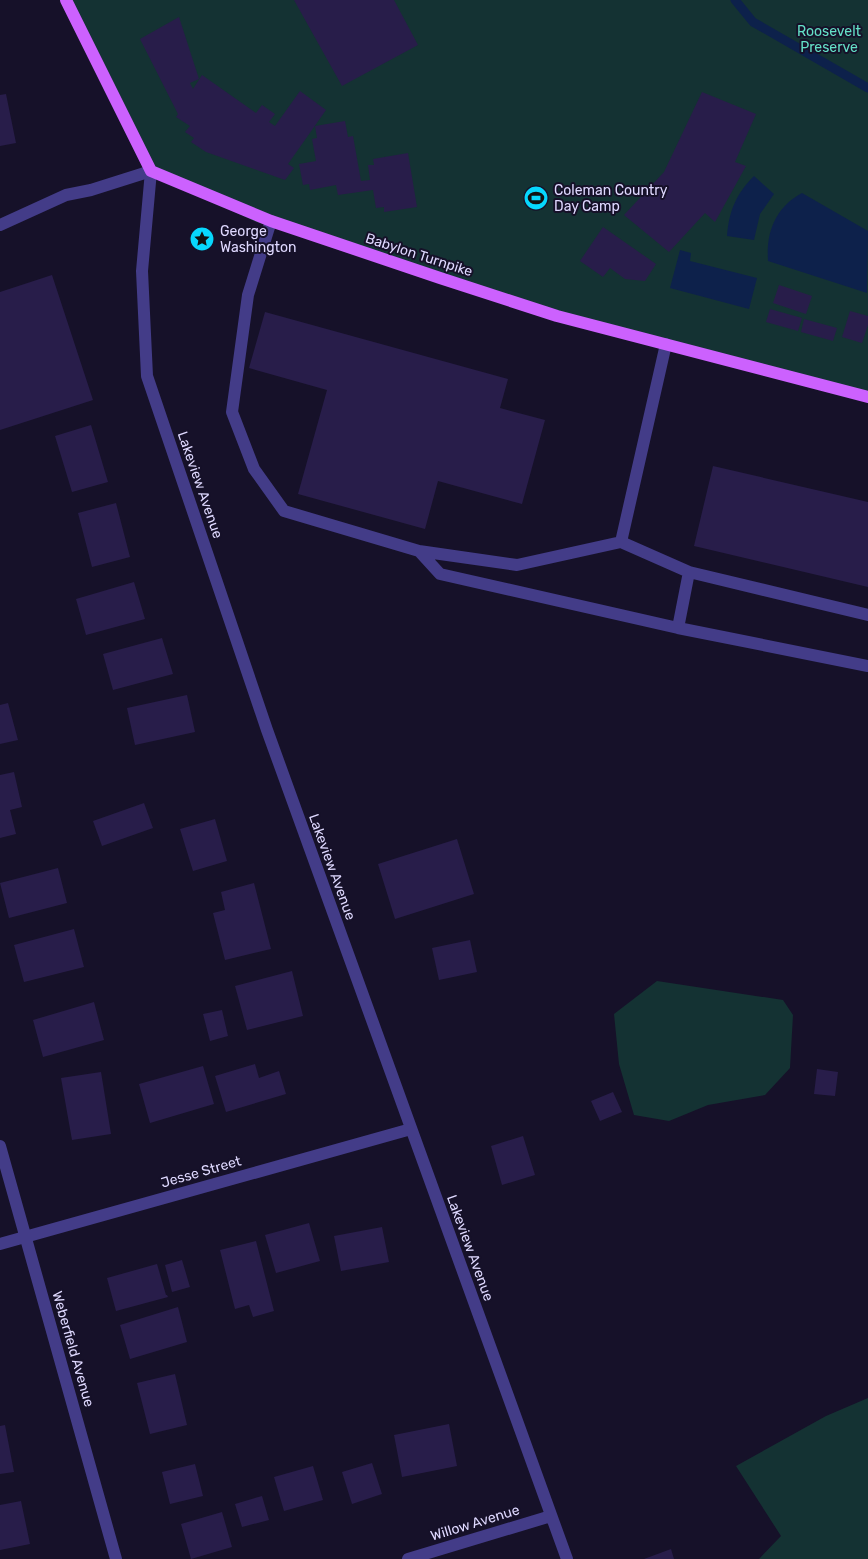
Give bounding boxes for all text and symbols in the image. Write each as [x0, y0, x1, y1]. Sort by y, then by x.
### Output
park label: Roosevelt Preserve [797, 23, 862, 56]
place label: Coleman Country Day Camp [554, 182, 668, 215]
sports icon: Coleman Country Day Camp [523, 185, 549, 211]
place label: George Washington [220, 223, 297, 256]
place icon: George Washington [189, 226, 215, 252]
street label: Babylon Turnpike [363, 230, 475, 280]
street label: Lakeview Avenue [174, 429, 226, 541]
street label: Lakeview Avenue [305, 812, 359, 923]
street label: Jesse Street [159, 1152, 244, 1192]
street label: Lakeview Avenue [443, 1193, 497, 1304]
street label: Weberfield Avenue [48, 1289, 98, 1409]
street label: Willow Avenue [428, 1501, 522, 1545]

